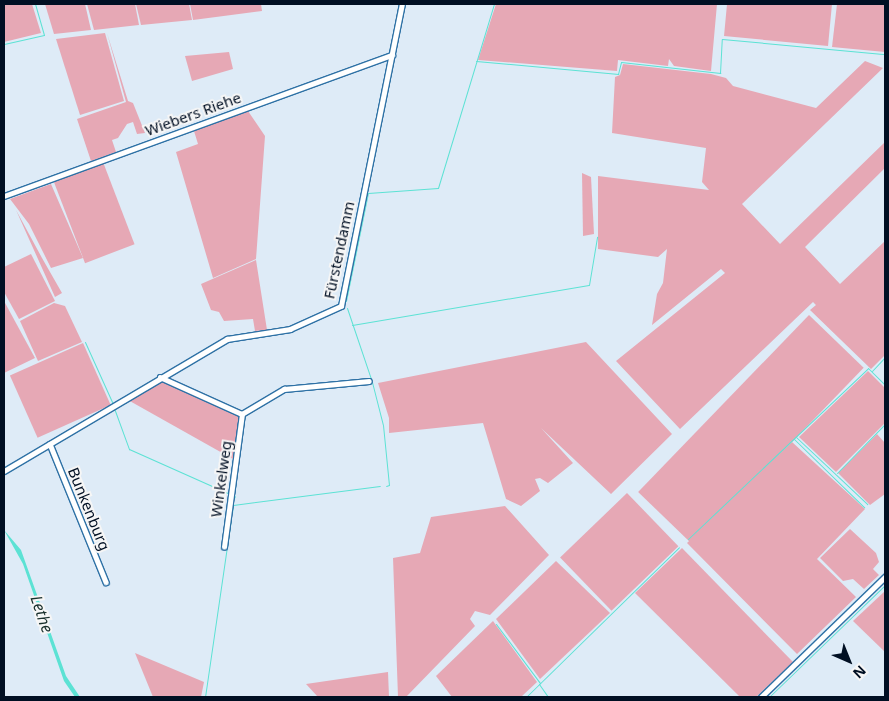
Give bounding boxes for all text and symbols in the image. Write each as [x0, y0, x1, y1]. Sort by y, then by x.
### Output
street label: Wiebers Riehe [143, 88, 243, 140]
street label: Fürstendamm [320, 200, 358, 300]
street label: Winkelweg [207, 440, 235, 518]
street label: Bunkenburg [64, 465, 114, 553]
water label: Lethe [27, 593, 57, 635]
north arrow [824, 636, 874, 686]
text: N [849, 661, 870, 683]

